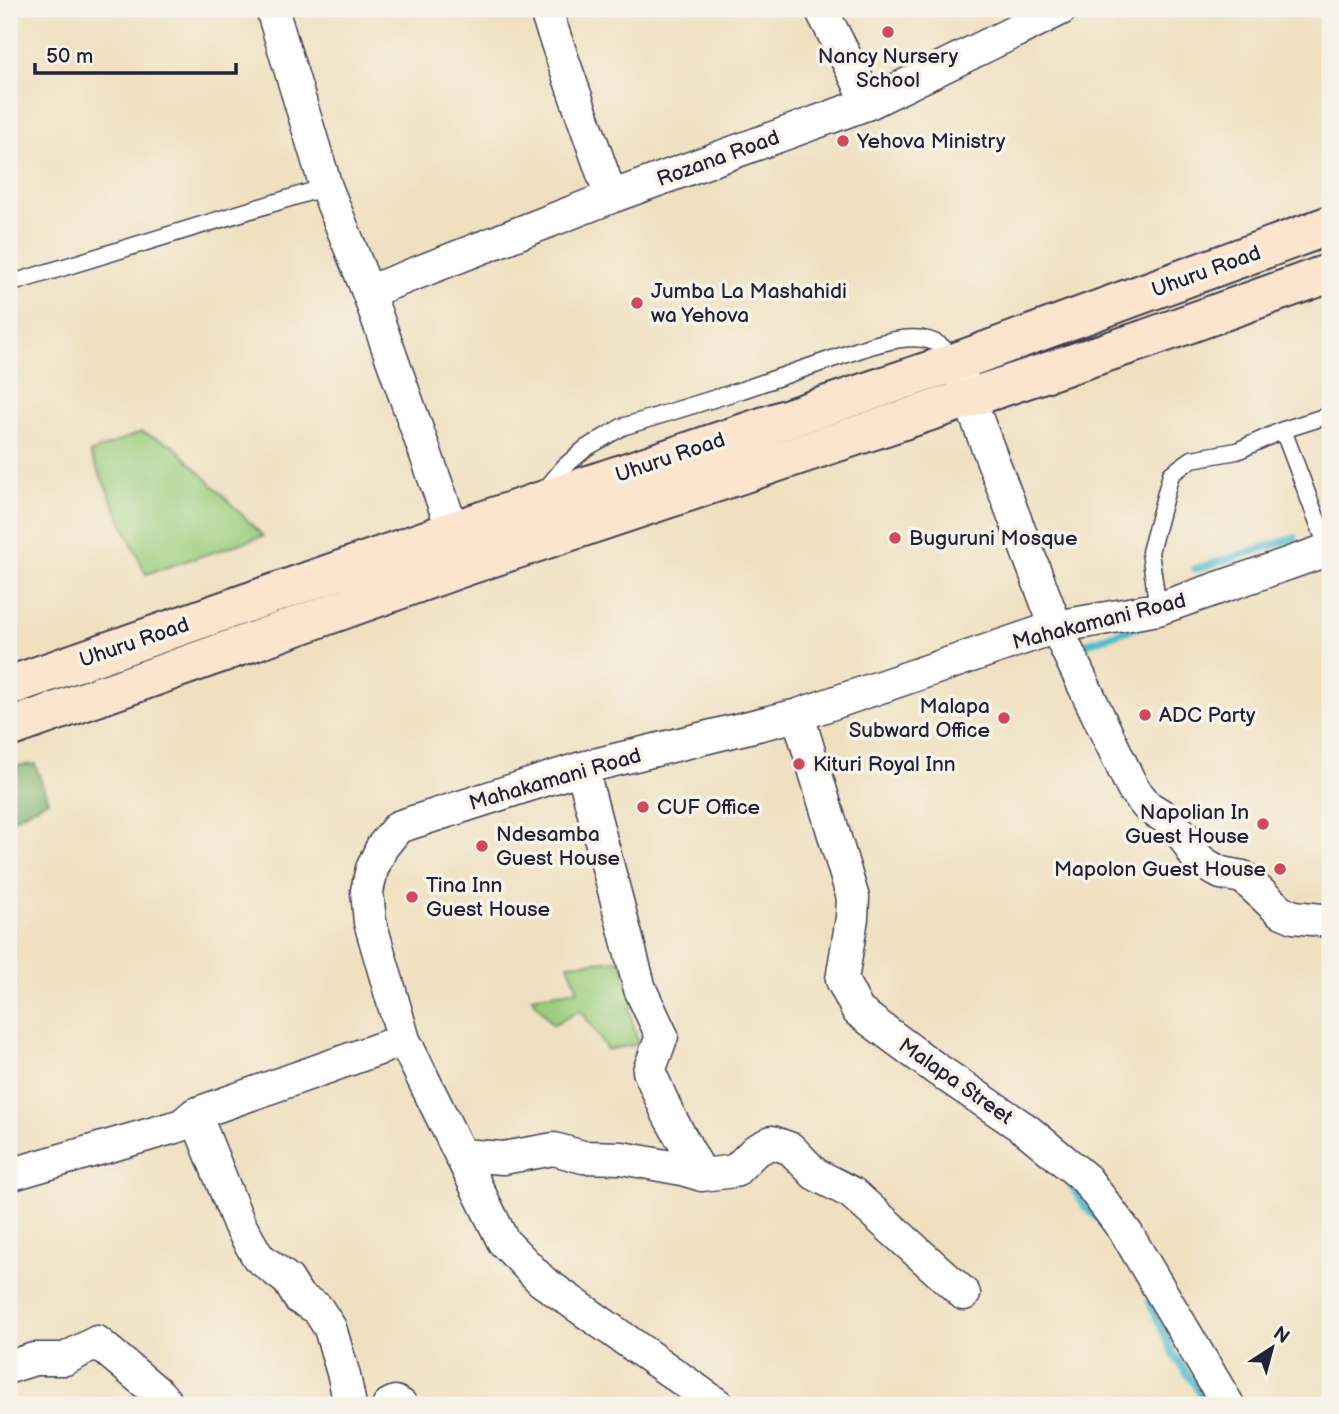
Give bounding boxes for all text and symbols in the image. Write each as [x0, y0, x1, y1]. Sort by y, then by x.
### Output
marker: Nancy Nursery School [880, 24, 896, 40]
scale bar [35, 32, 236, 76]
text: 50 m [46, 44, 93, 69]
place label: Nancy Nursery School [818, 44, 959, 93]
street label: Rozana Road [653, 125, 783, 192]
place label: Yehova Ministry [856, 129, 1006, 154]
marker: Yehova Ministry [835, 133, 851, 149]
street label: Uhuru Road [1148, 240, 1264, 303]
place label: Jumba La Mashahidi wa Yehova [651, 279, 847, 328]
marker: Jumba La Mashahidi wa Yehova [629, 295, 645, 311]
street label: Uhuru Road [612, 427, 728, 488]
place label: Buguruni Mosque [909, 526, 1077, 551]
marker: Buguruni Mosque [887, 530, 903, 546]
street label: Mahakamani Road [1010, 588, 1188, 655]
street label: Uhuru Road [76, 612, 192, 673]
place label: Malapa Subward Office [849, 694, 990, 743]
place label: ADC Party [1159, 703, 1256, 728]
marker: ADC Party [1137, 707, 1153, 723]
marker: Malapa Subward Office [996, 710, 1012, 726]
street label: Mahakamani Road [466, 743, 644, 816]
place label: Kituri Royal Inn [813, 752, 956, 777]
marker: Kituri Royal Inn [791, 756, 807, 772]
place label: CUF Office [657, 795, 760, 820]
marker: CUF Office [635, 799, 651, 815]
place label: Napolian In Guest House [1125, 800, 1249, 849]
marker: Napolian In Guest House [1255, 816, 1271, 832]
place label: Ndesamba Guest House [496, 822, 620, 871]
marker: Ndesamba Guest House [474, 838, 490, 854]
place label: Mapolon Guest House [1054, 857, 1266, 882]
marker: Mapolon Guest House [1272, 861, 1288, 877]
place label: Tina Inn Guest House [426, 873, 550, 922]
marker: Tina Inn Guest House [404, 889, 420, 905]
street label: Malapa Street [894, 1033, 1018, 1130]
north arrow [1238, 1312, 1308, 1382]
text: N [1269, 1322, 1294, 1349]

